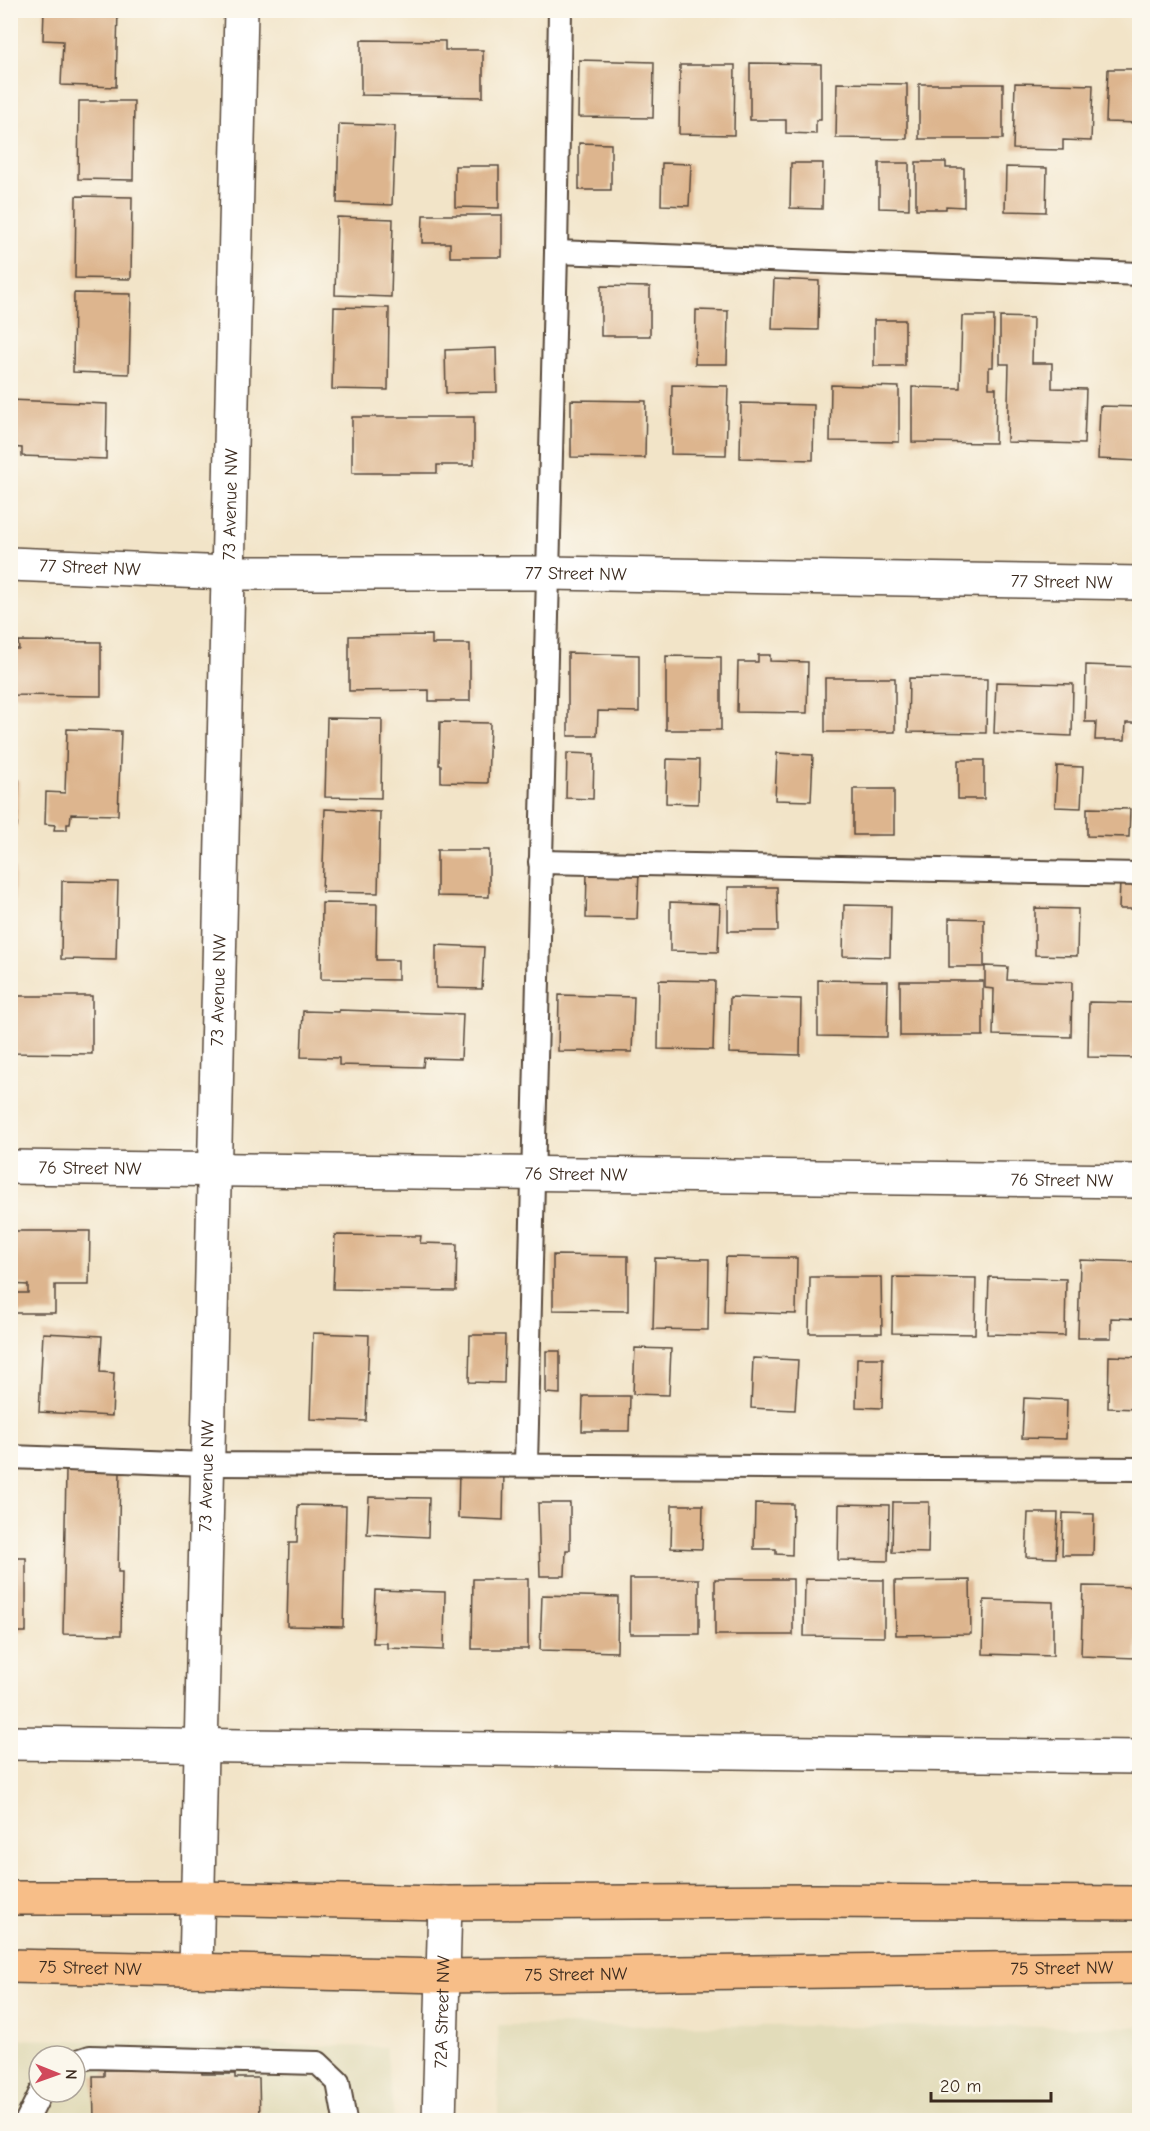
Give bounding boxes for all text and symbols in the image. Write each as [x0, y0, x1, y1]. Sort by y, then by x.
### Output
street label: 73 Avenue NW [218, 448, 242, 561]
street label: 77 Street NW [39, 555, 142, 580]
street label: 77 Street NW [525, 563, 627, 585]
street label: 77 Street NW [1011, 570, 1113, 593]
street label: 73 Avenue NW [206, 934, 230, 1047]
street label: 76 Street NW [38, 1157, 142, 1179]
street label: 76 Street NW [524, 1163, 628, 1185]
street label: 76 Street NW [1010, 1169, 1114, 1191]
street label: 73 Avenue NW [195, 1419, 218, 1532]
street label: 72A Street NW [430, 1955, 454, 2069]
street label: 75 Street NW [38, 1956, 142, 1980]
street label: 75 Street NW [1010, 1957, 1114, 1979]
street label: 75 Street NW [524, 1963, 628, 1985]
north arrow [27, 2044, 87, 2104]
scale bar [931, 2065, 1051, 2103]
text: N [62, 2069, 80, 2080]
text: 20 m [940, 2076, 981, 2097]

